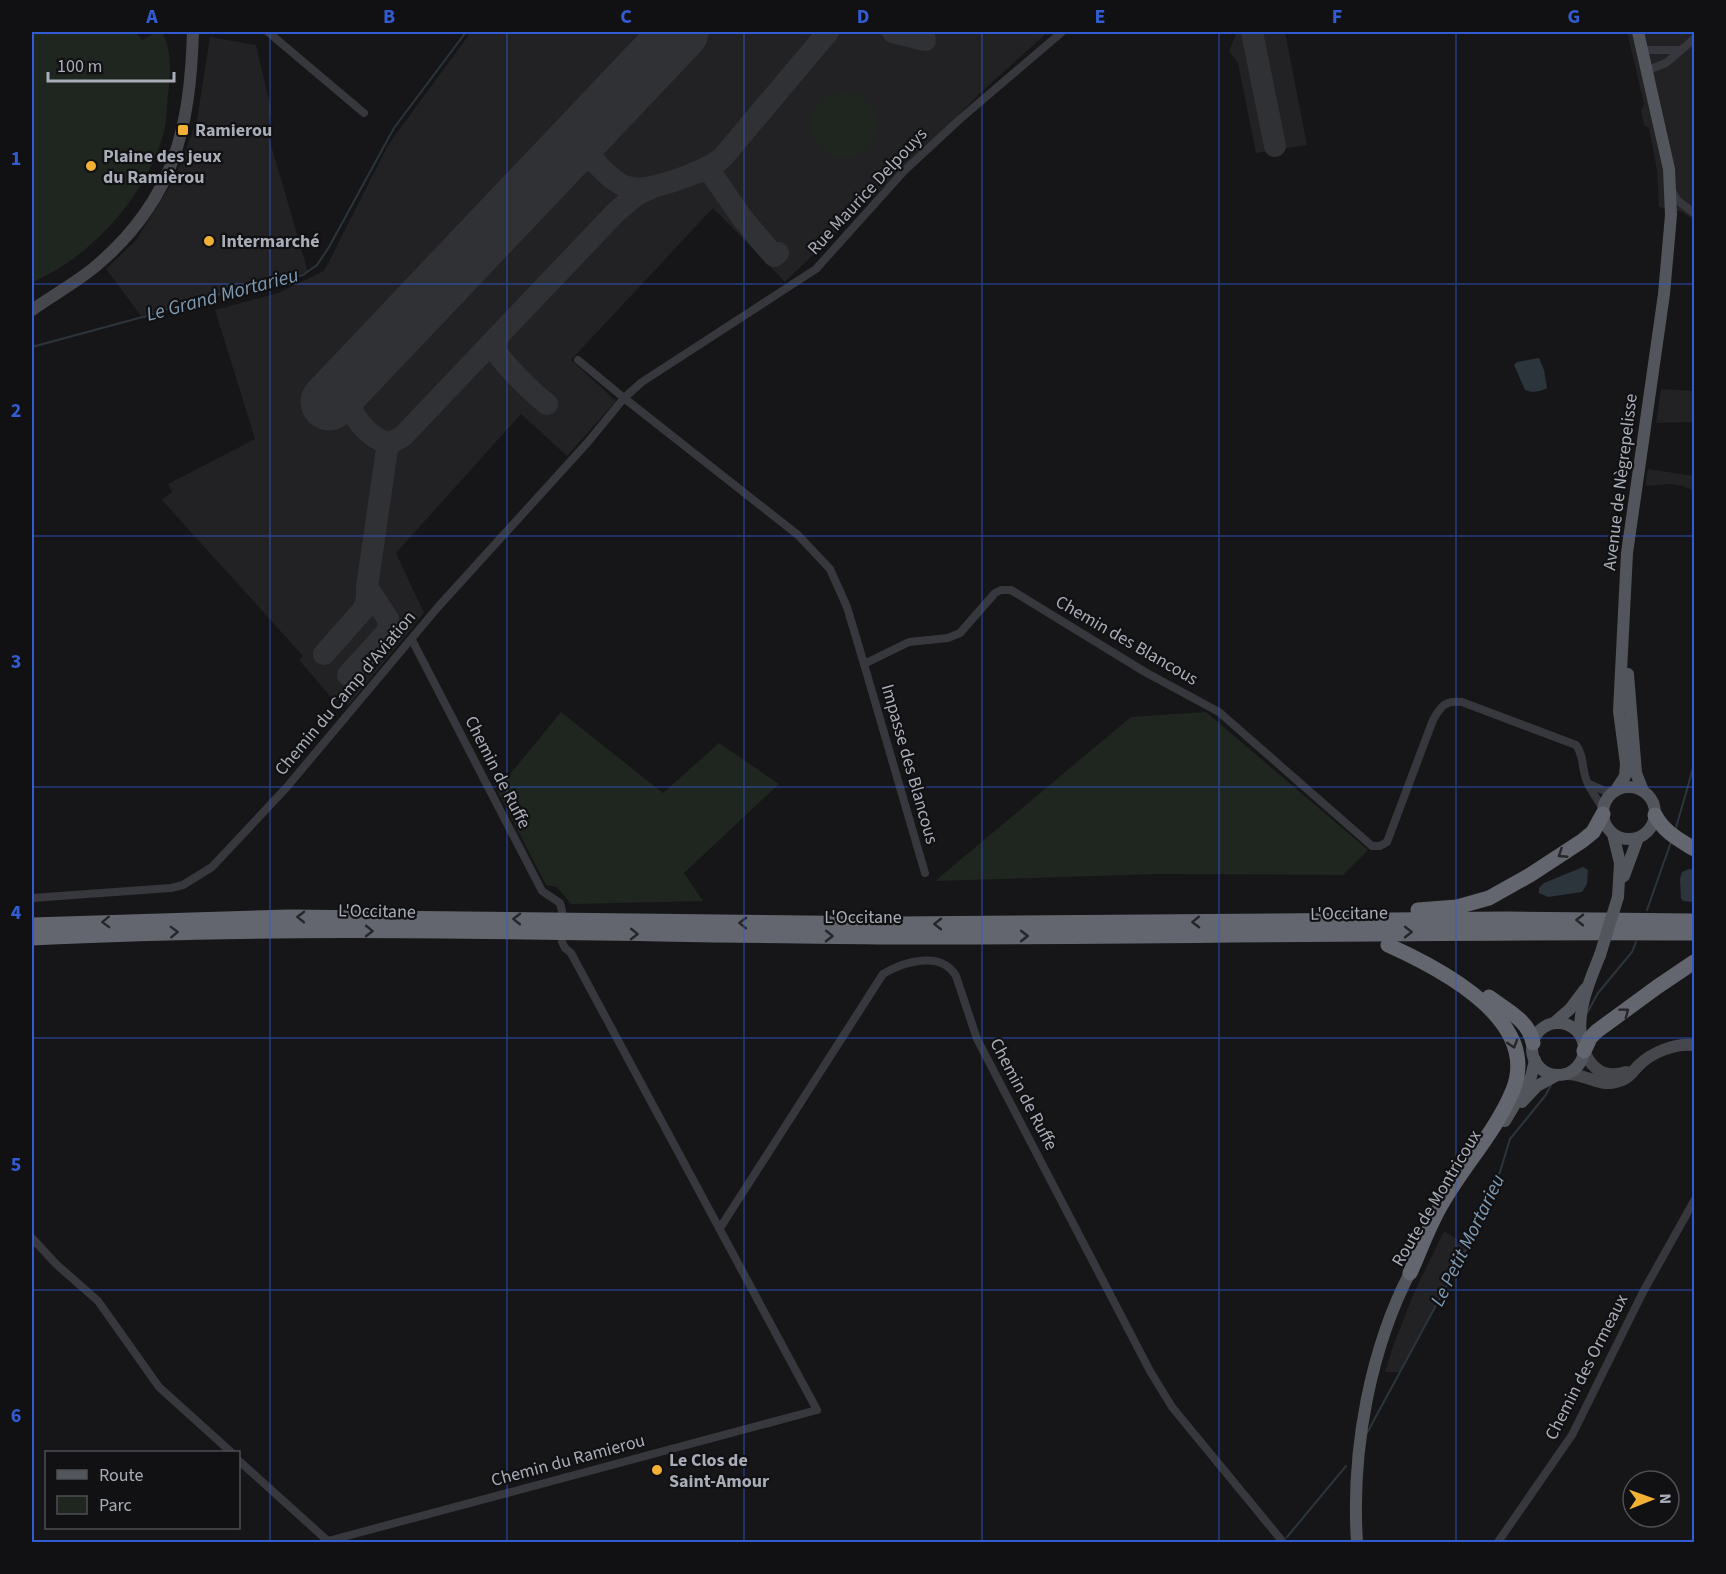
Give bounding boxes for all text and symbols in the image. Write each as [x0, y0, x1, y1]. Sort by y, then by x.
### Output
text: A [145, 3, 158, 31]
text: B [383, 3, 395, 31]
text: C [620, 3, 632, 31]
text: D [857, 3, 869, 31]
text: E [1095, 3, 1105, 31]
text: F [1332, 3, 1342, 31]
text: G [1568, 3, 1580, 31]
scale bar [48, 45, 174, 83]
text: 100 m [57, 54, 102, 79]
place label: Ramierou [195, 118, 272, 143]
street label: Rue Maurice Delpouys [802, 122, 933, 260]
marker: Ramierou [176, 123, 190, 137]
place label: Plaine des jeux du Ramièrou [103, 144, 222, 190]
text: 1 [11, 145, 21, 173]
marker: Plaine des jeux du Ramièrou [84, 159, 98, 173]
place label: Intermarché [221, 229, 320, 254]
marker: Intermarché [202, 234, 216, 248]
water label: Le Grand Mortarieu [143, 261, 302, 329]
street label: Avenue de Nègrepelisse [1597, 392, 1644, 572]
text: 2 [11, 397, 21, 425]
street label: Chemin des Blancous [1051, 589, 1203, 691]
street label: Chemin du Camp d'Aviation [269, 606, 422, 781]
text: 3 [11, 648, 21, 676]
street label: Impasse des Blancous [875, 681, 944, 847]
street label: Chemin de Ruffe [458, 712, 537, 833]
one-way arrow [1558, 847, 1569, 858]
street label: L'Occitane [338, 898, 416, 925]
text: 4 [11, 899, 22, 927]
street label: L'Occitane [1310, 900, 1388, 927]
street label: L'Occitane [824, 905, 902, 930]
one-way arrow [296, 911, 305, 923]
one-way arrow [512, 913, 521, 925]
one-way arrow [1575, 914, 1584, 926]
one-way arrow [102, 915, 111, 928]
one-way arrow [1191, 915, 1200, 928]
one-way arrow [738, 916, 747, 929]
one-way arrow [933, 918, 942, 930]
one-way arrow [364, 924, 373, 937]
one-way arrow [169, 926, 178, 938]
one-way arrow [1403, 926, 1412, 938]
one-way arrow [629, 927, 638, 940]
one-way arrow [824, 930, 833, 942]
one-way arrow [1019, 930, 1028, 942]
one-way arrow [1619, 1008, 1630, 1019]
street label: Chemin de Ruffe [984, 1034, 1064, 1155]
one-way arrow [1506, 1038, 1518, 1049]
street label: Route de Montricoux [1386, 1125, 1487, 1271]
text: 5 [11, 1151, 21, 1179]
water label: Le Petit Mortarieu [1424, 1170, 1512, 1311]
street label: Chemin des Ormeaux [1539, 1290, 1634, 1444]
text: 6 [11, 1402, 21, 1430]
street label: Chemin du Ramierou [488, 1428, 648, 1493]
place label: Le Clos de Saint-Amour [669, 1448, 770, 1494]
legend [45, 1451, 240, 1529]
text: Route [99, 1463, 143, 1488]
marker: Le Clos de Saint-Amour [650, 1463, 664, 1477]
north arrow [1621, 1469, 1681, 1529]
text: Parc [99, 1493, 132, 1518]
text: N [1654, 1493, 1676, 1504]

